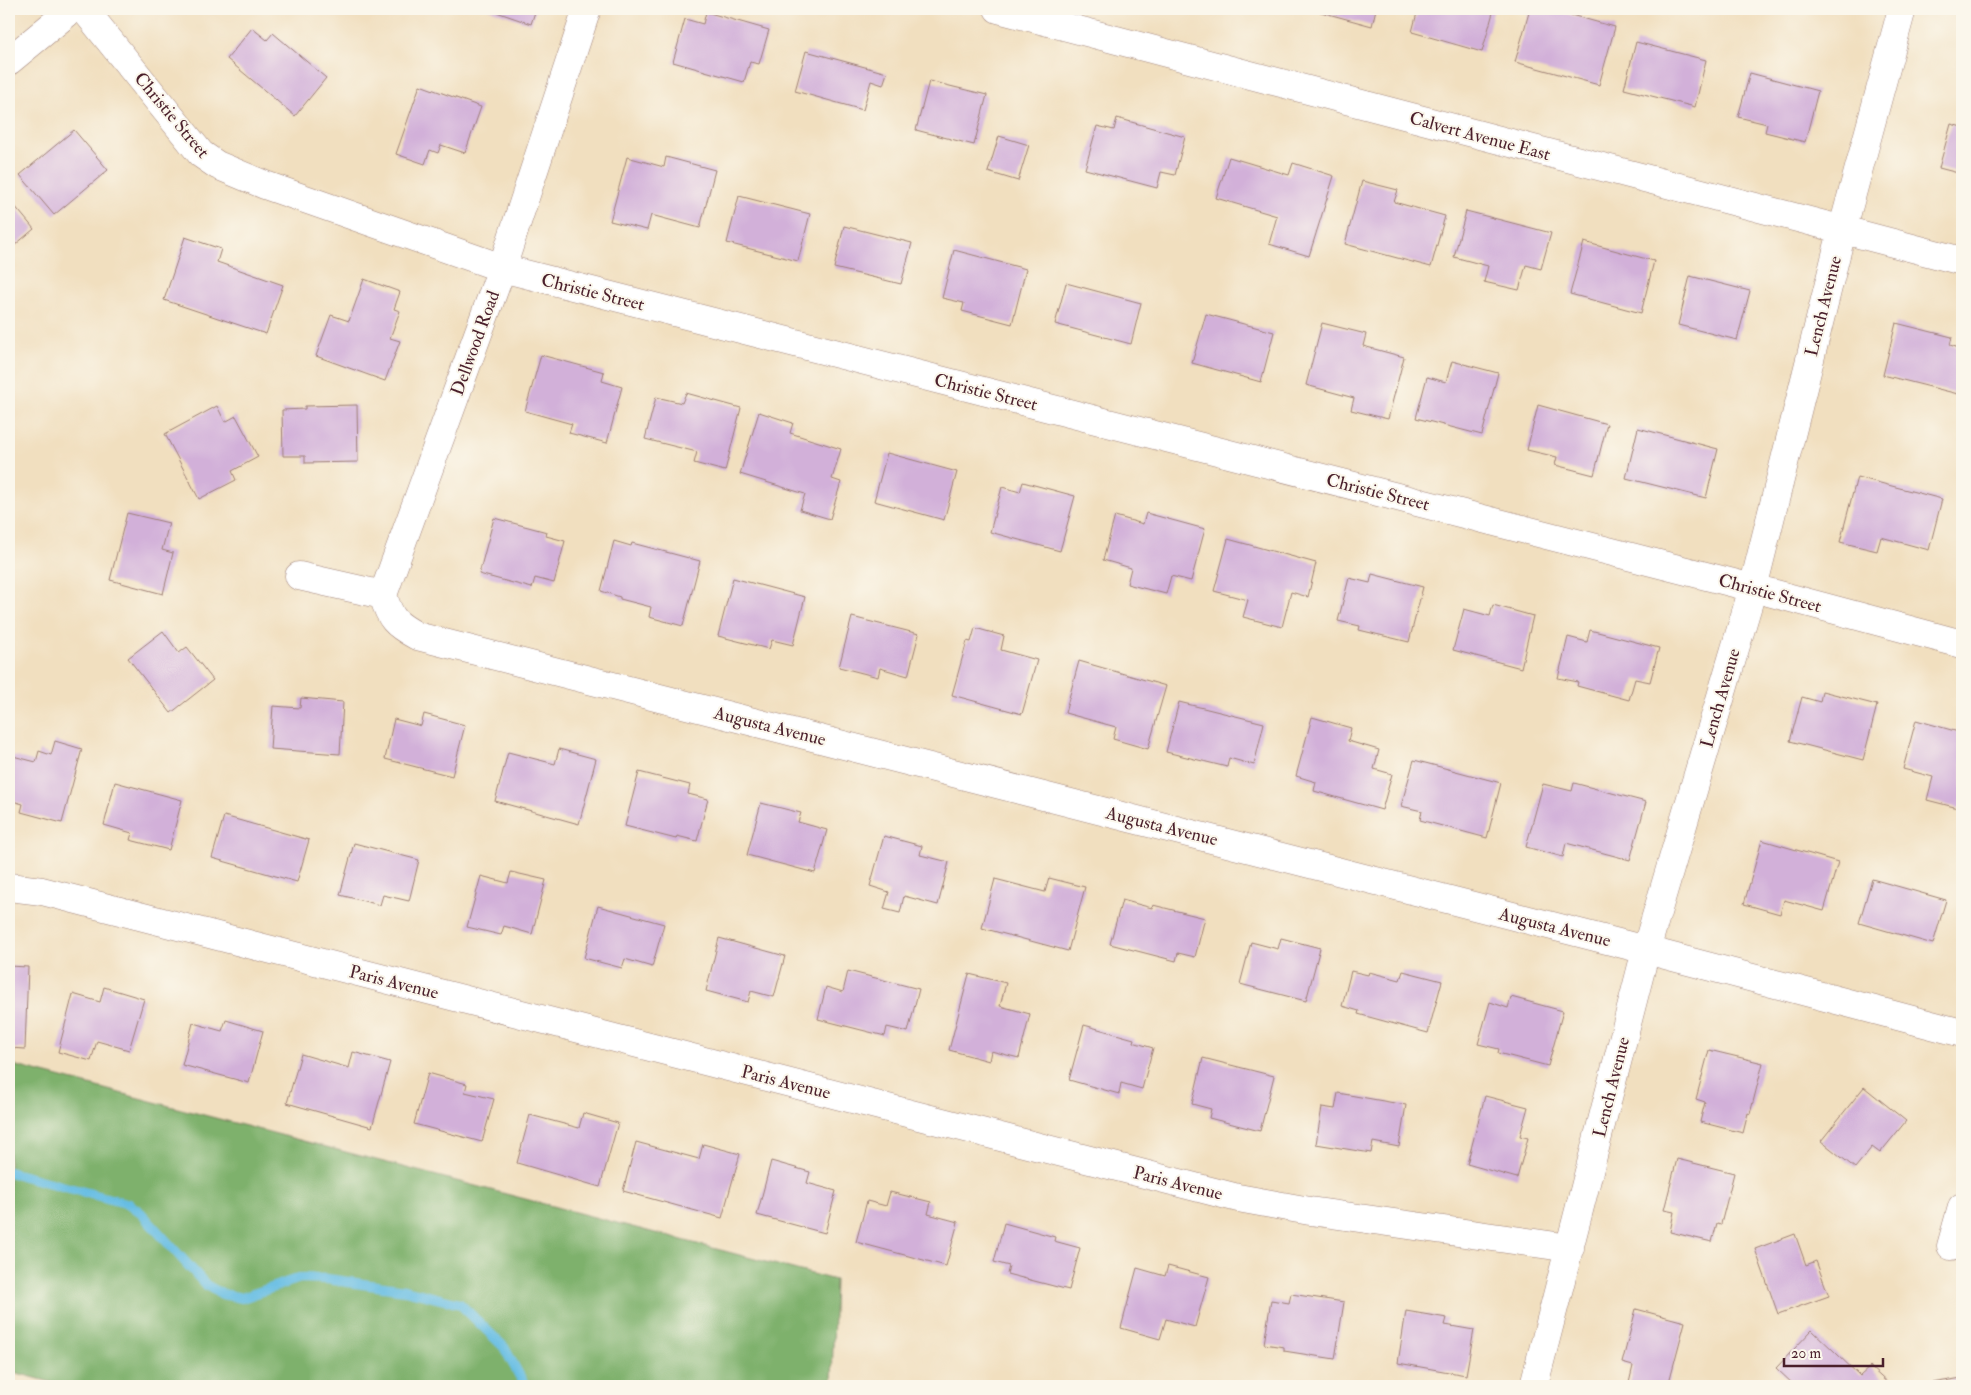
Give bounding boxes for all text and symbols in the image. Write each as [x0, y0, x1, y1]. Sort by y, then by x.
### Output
street label: Christie Street [129, 68, 214, 163]
street label: Calvert Avenue East [1407, 107, 1553, 166]
street label: Lench Avenue [1800, 253, 1847, 359]
street label: Christie Street [539, 269, 647, 316]
street label: Dellwood Road [446, 287, 505, 399]
street label: Christie Street [932, 369, 1040, 416]
street label: Christie Street [1324, 469, 1432, 516]
street label: Christie Street [1716, 569, 1824, 618]
street label: Lench Avenue [1695, 645, 1746, 751]
street label: Augusta Avenue [711, 701, 829, 752]
street label: Augusta Avenue [1103, 801, 1221, 852]
street label: Augusta Avenue [1496, 902, 1614, 953]
street label: Paris Avenue [347, 960, 441, 1005]
street label: Lench Avenue [1588, 1034, 1635, 1140]
street label: Paris Avenue [739, 1060, 833, 1105]
street label: Paris Avenue [1131, 1161, 1225, 1206]
scale bar [1784, 1335, 1882, 1367]
text: 20 m [1791, 1344, 1821, 1363]

